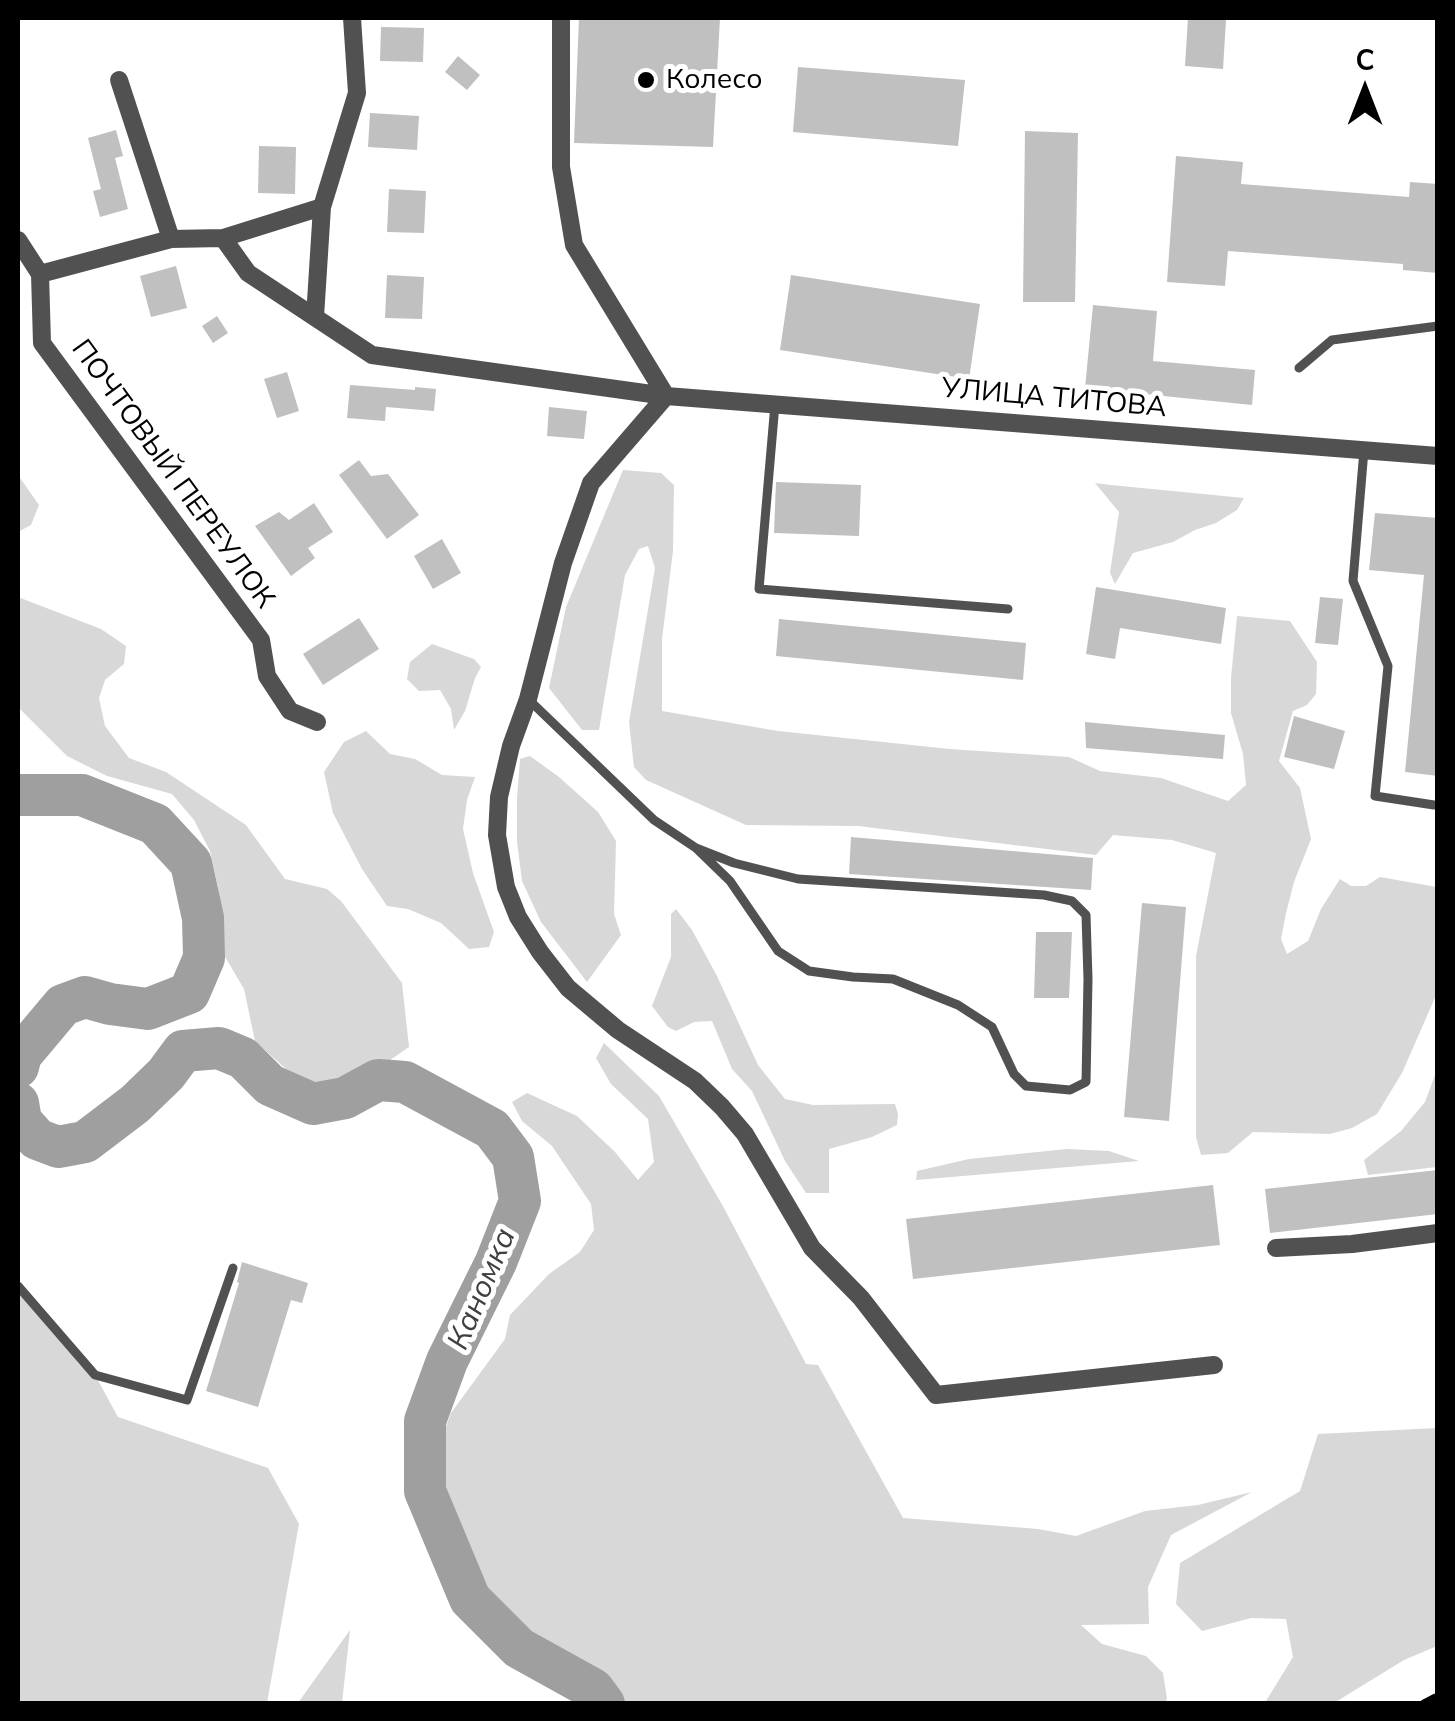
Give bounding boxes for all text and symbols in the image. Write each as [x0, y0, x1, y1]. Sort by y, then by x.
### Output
north arrow [1315, 40, 1415, 140]
text: С [1355, 42, 1375, 77]
place label: Колесо [666, 63, 763, 97]
marker: Колесо [635, 69, 657, 91]
street label: ПОЧТОВЫЙ ПЕРЕУЛОК [64, 333, 282, 615]
street label: УЛИЦА ТИТОВА [940, 371, 1168, 425]
water label: Каномка [440, 1223, 524, 1355]

